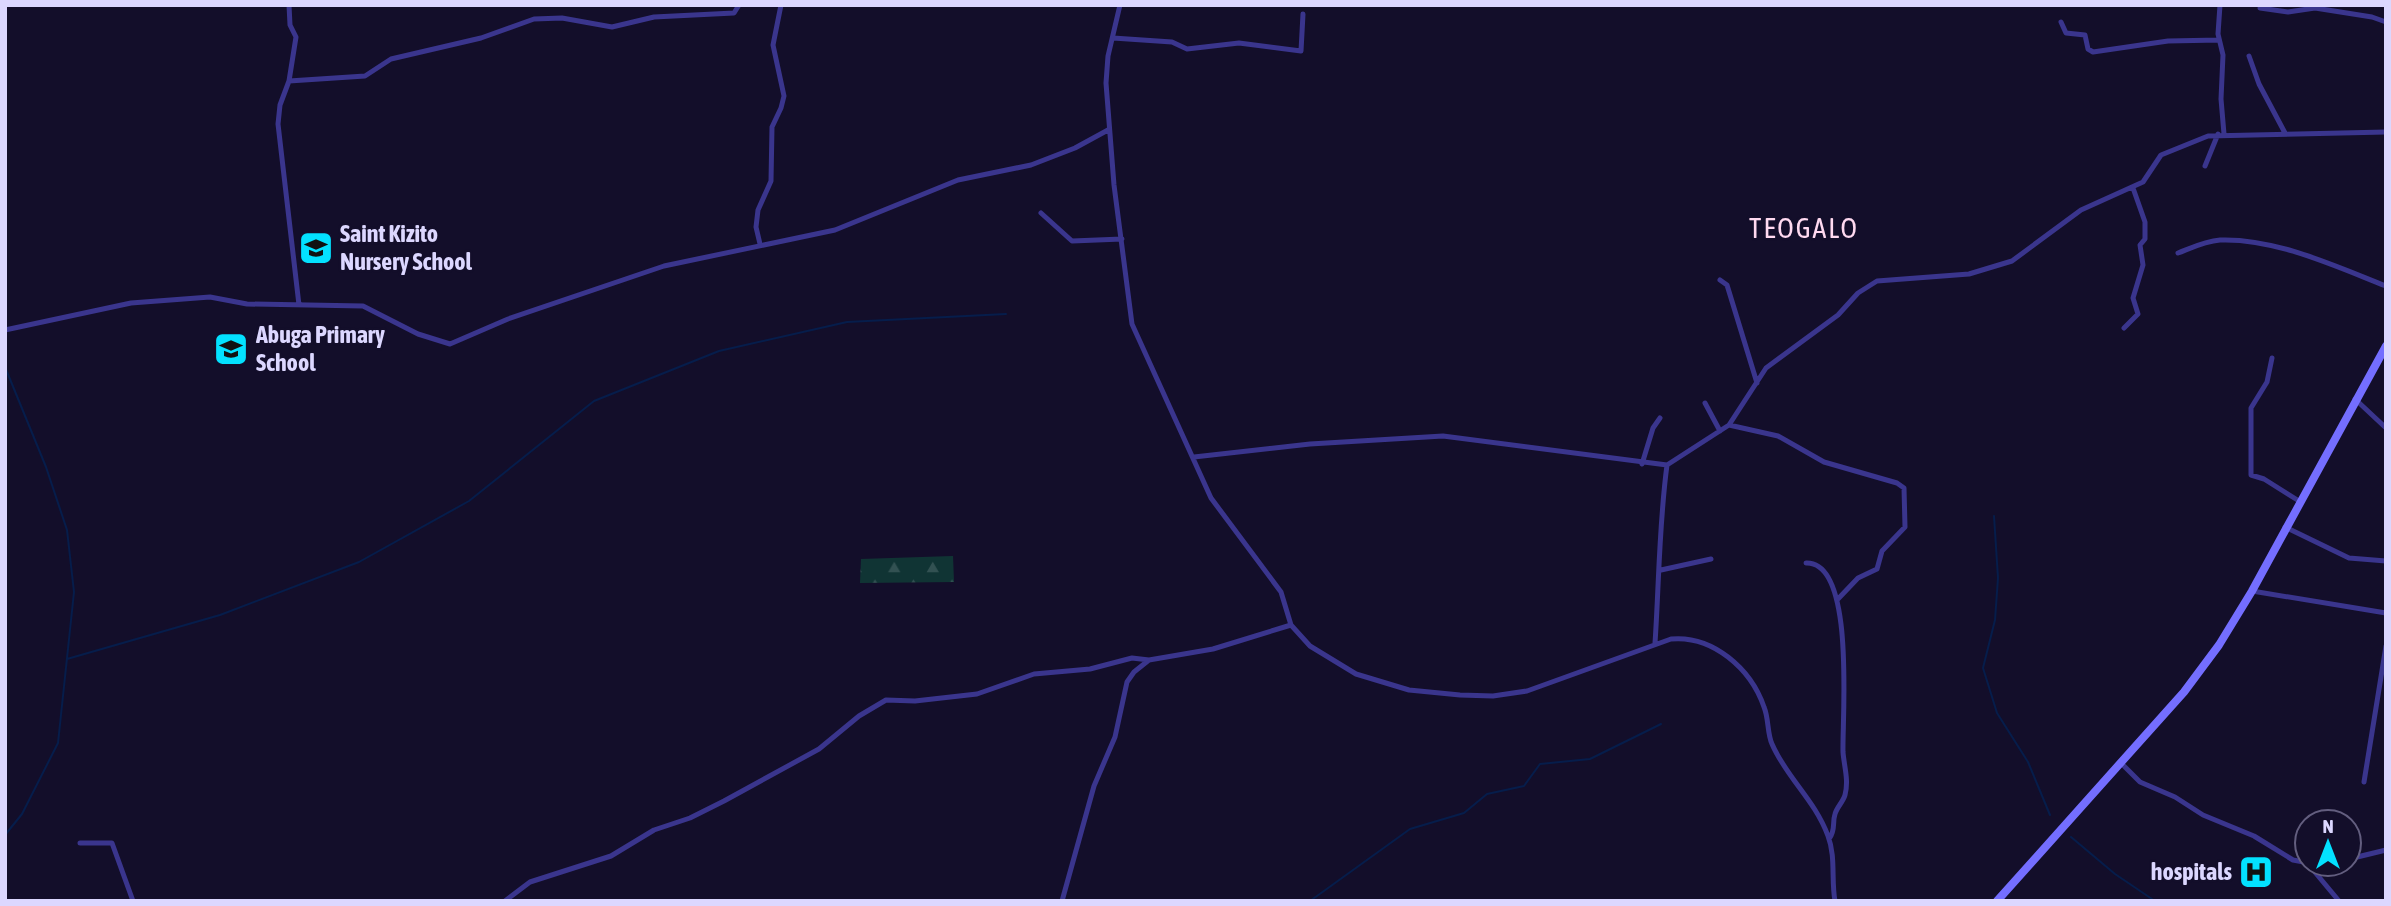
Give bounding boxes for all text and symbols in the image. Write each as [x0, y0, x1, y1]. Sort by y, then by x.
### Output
district label: TEOGALO [1749, 212, 1859, 244]
place label: Saint Kizito Nursery School [340, 220, 473, 275]
school or university icon: Saint Kizito Nursery School [297, 229, 335, 267]
place label: Abuga Primary School [255, 321, 385, 376]
school or university icon: Abuga Primary School [212, 330, 250, 368]
north arrow [2293, 808, 2363, 878]
text: N [2322, 815, 2334, 837]
hospital icon: hospitals [2237, 853, 2275, 891]
place label: hospitals [2151, 858, 2233, 885]

